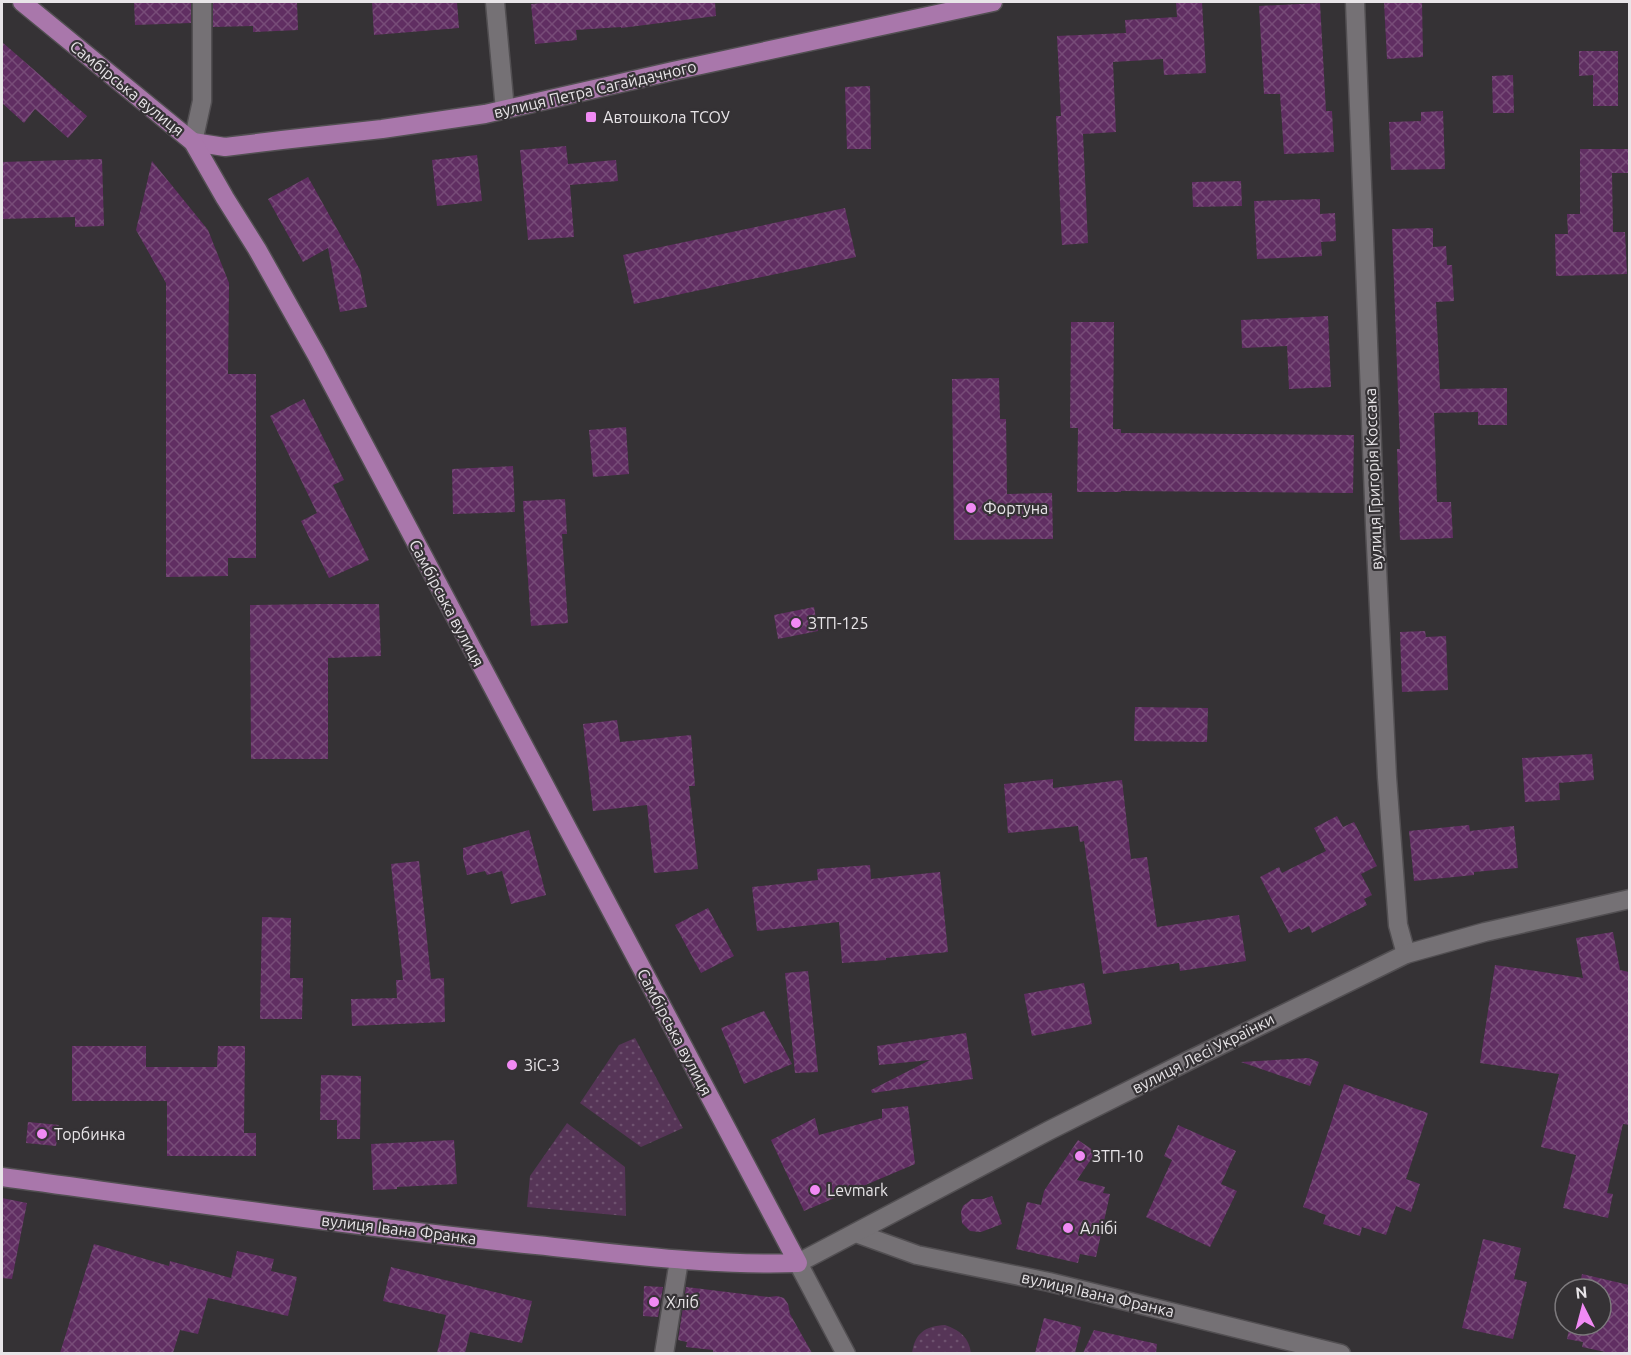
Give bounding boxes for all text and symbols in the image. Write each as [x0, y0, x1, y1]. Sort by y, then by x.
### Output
street label: Самбірська вулиця [66, 37, 188, 139]
street label: вулиця Петра Сагайдачного [492, 57, 698, 121]
place label: Автошкола ТСОУ [603, 108, 730, 126]
marker: Автошкола ТСОУ [584, 110, 598, 124]
street label: вулиця Григорія Коссака [1361, 388, 1385, 570]
place label: Фортуна [983, 499, 1048, 517]
marker: Фортуна [964, 501, 978, 515]
street label: Самбірська вулиця [406, 536, 488, 670]
place label: ЗТП-125 [808, 614, 869, 632]
marker: ЗТП-125 [789, 616, 803, 630]
street label: Самбірська вулиця [634, 965, 716, 1099]
street label: вулиця Лесі Українки [1129, 1009, 1277, 1097]
place label: ЗіС-3 [524, 1056, 560, 1074]
marker: ЗіС-3 [505, 1058, 519, 1072]
place label: Торбинка [54, 1125, 125, 1143]
marker: Торбинка [35, 1127, 49, 1141]
place label: ЗТП-10 [1092, 1147, 1144, 1165]
marker: ЗТП-10 [1073, 1149, 1087, 1163]
place label: Levmark [827, 1181, 888, 1199]
marker: Levmark [808, 1183, 822, 1197]
street label: вулиця Івана Франка [320, 1211, 478, 1247]
place label: Алібі [1080, 1219, 1117, 1237]
marker: Алібі [1061, 1221, 1075, 1235]
street label: вулиця Івана Франка [1020, 1268, 1176, 1320]
north arrow [1553, 1277, 1613, 1337]
text: N [1575, 1283, 1588, 1302]
place label: Хліб [666, 1293, 699, 1311]
marker: Хліб [647, 1295, 661, 1309]

